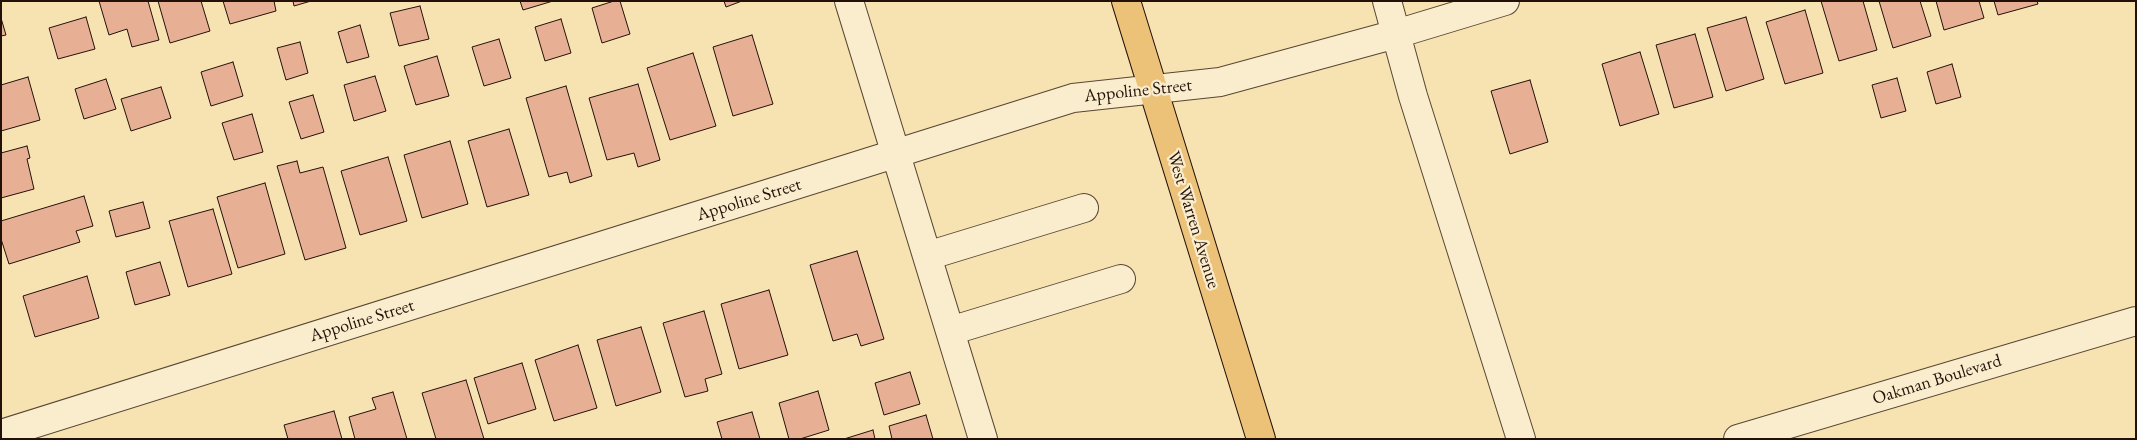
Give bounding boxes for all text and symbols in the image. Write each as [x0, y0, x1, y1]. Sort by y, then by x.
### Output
street label: Appoline Street [1083, 75, 1193, 107]
street label: West Warren Avenue [1162, 149, 1224, 291]
street label: Appoline Street [694, 174, 804, 226]
street label: Appoline Street [307, 295, 417, 347]
street label: Oakman Boulevard [1870, 350, 2004, 410]

